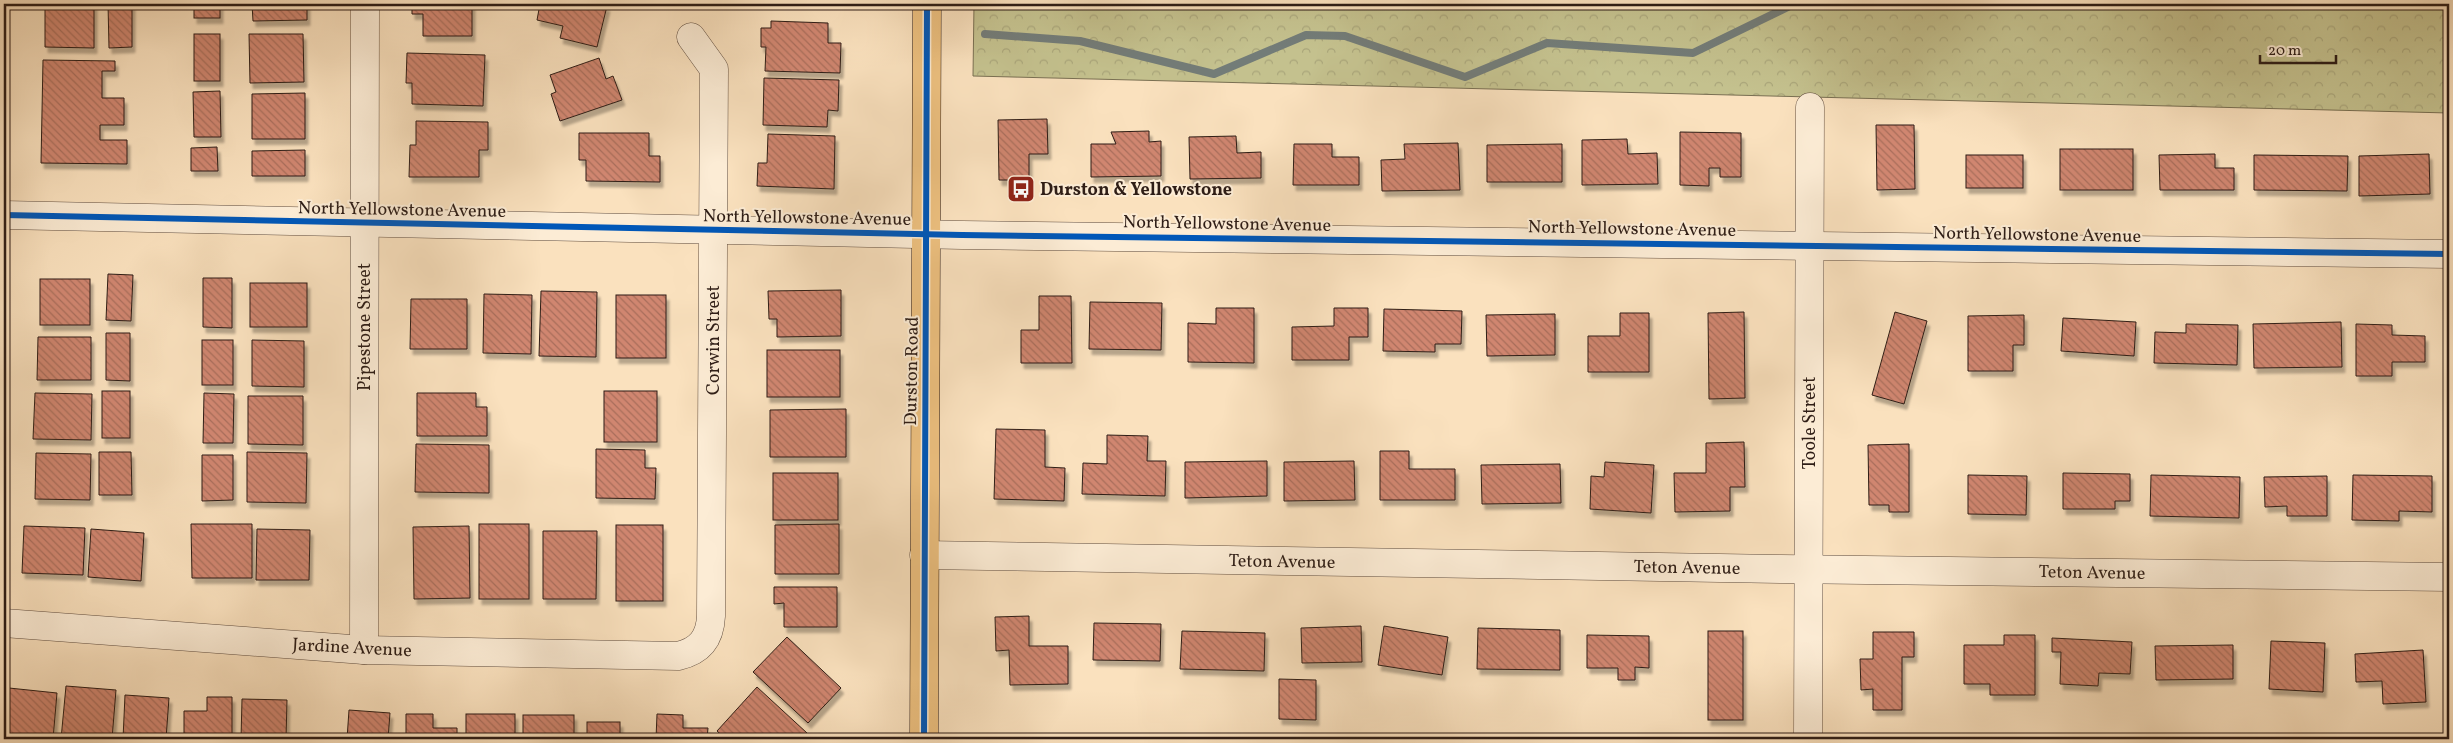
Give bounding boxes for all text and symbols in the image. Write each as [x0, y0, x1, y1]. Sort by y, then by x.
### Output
scale bar [2260, 32, 2337, 64]
text: 20 m [2268, 41, 2301, 62]
bus stop icon: Durston & Yellowstone [1006, 174, 1036, 204]
place label: Durston & Yellowstone [1040, 178, 1232, 203]
street label: North Yellowstone Avenue [298, 196, 506, 225]
street label: North Yellowstone Avenue [703, 204, 911, 233]
street label: North Yellowstone Avenue [1123, 210, 1331, 239]
street label: North Yellowstone Avenue [1528, 215, 1736, 244]
street label: North Yellowstone Avenue [1933, 221, 2141, 250]
street label: Pipestone Street [353, 263, 378, 391]
street label: Corwin Street [702, 285, 727, 395]
street label: Durston Road [899, 316, 926, 426]
street label: Toole Street [1798, 377, 1823, 469]
street label: Teton Avenue [1228, 549, 1336, 576]
street label: Teton Avenue [1633, 555, 1741, 582]
street label: Teton Avenue [2038, 560, 2146, 587]
street label: Jardine Avenue [291, 633, 412, 664]

